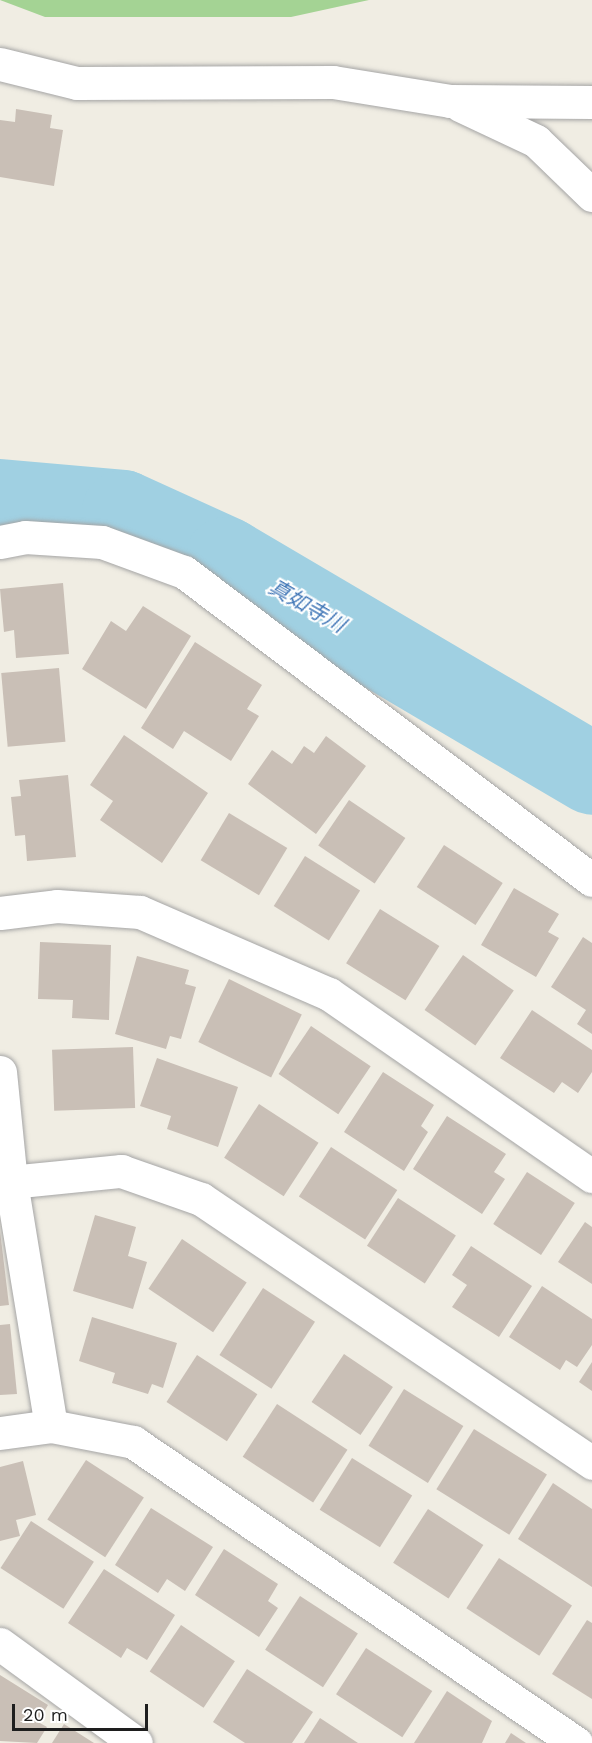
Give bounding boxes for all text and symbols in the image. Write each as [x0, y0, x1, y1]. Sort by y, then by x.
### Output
water label: 真如寺川 [264, 574, 350, 638]
scale bar [15, 1692, 152, 1730]
text: 20 m [23, 1704, 68, 1725]

